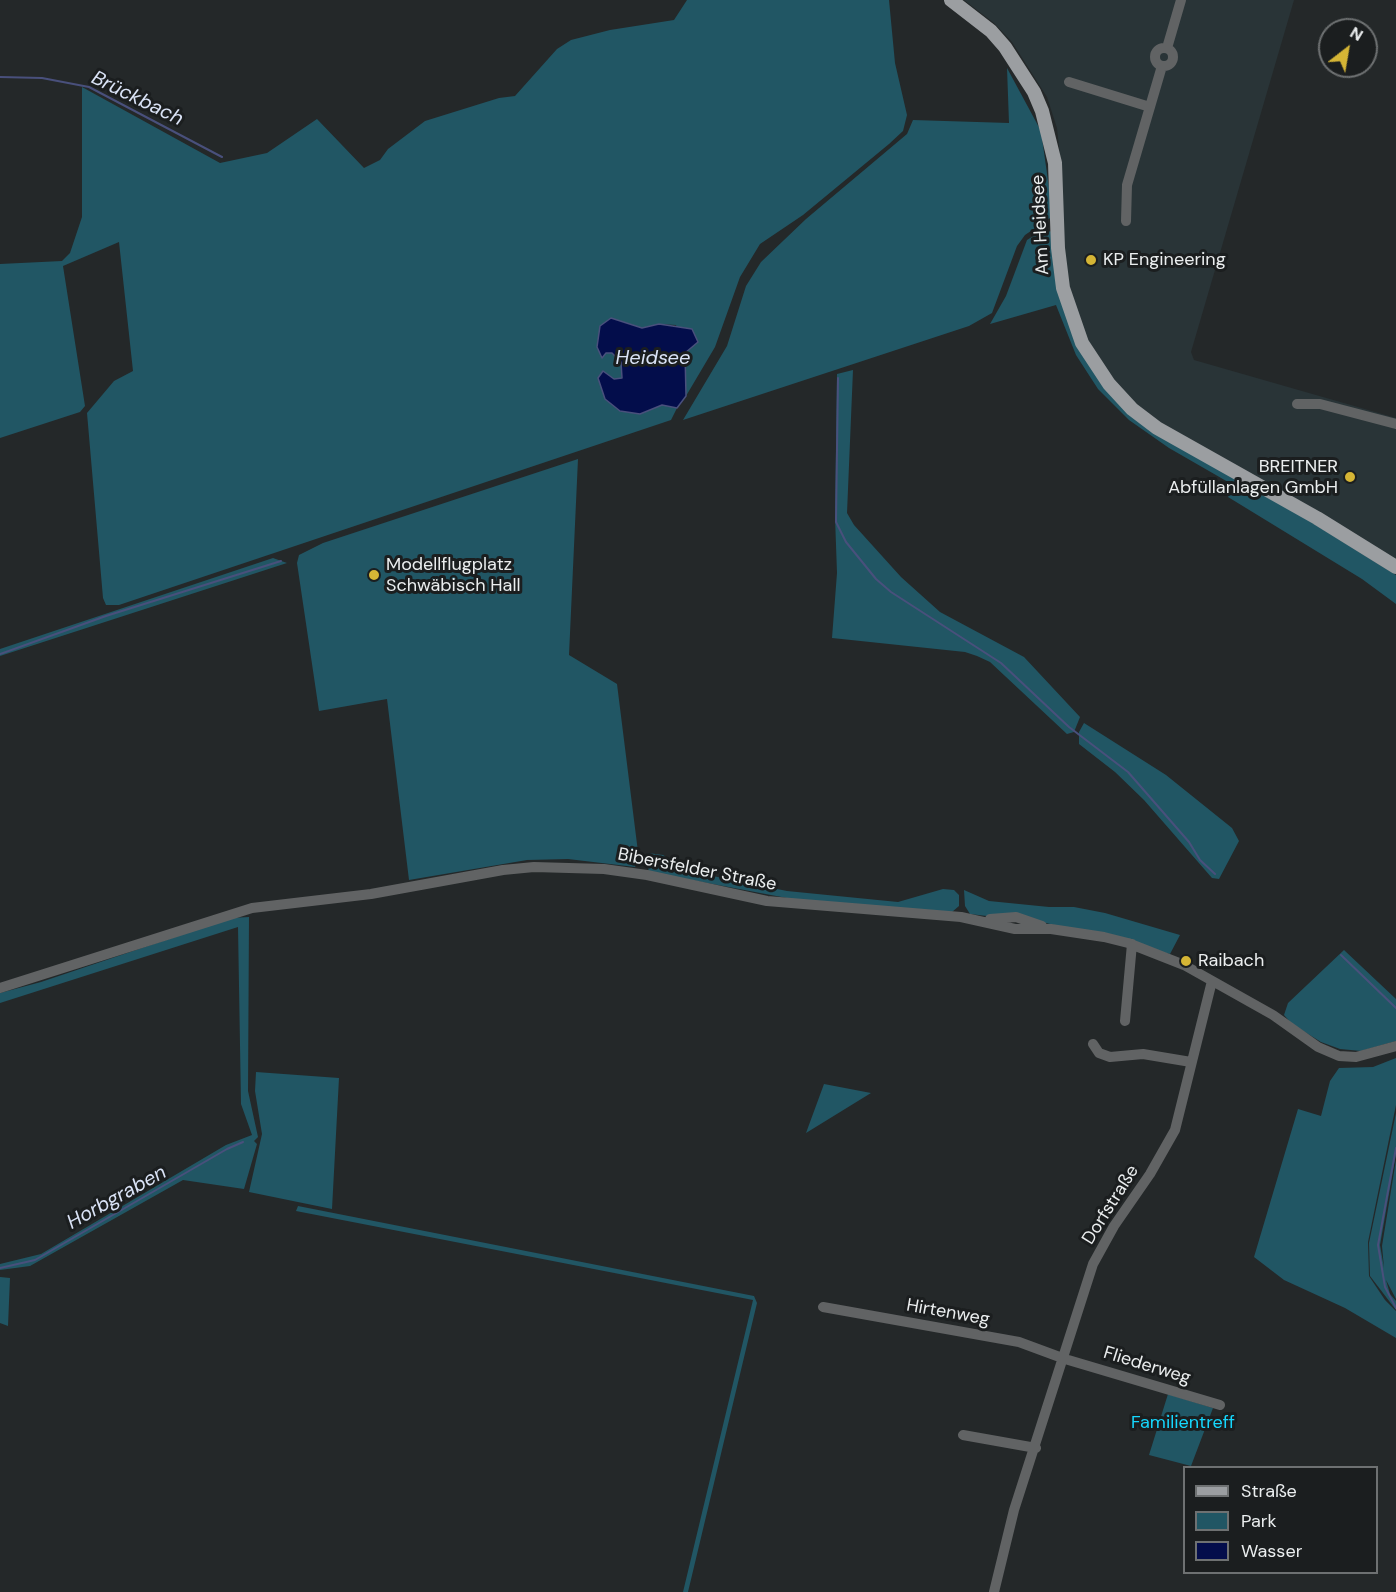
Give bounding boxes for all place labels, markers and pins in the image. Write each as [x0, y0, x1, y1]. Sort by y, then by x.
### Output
place label: KP Engineering [1103, 249, 1226, 271]
marker: KP Engineering [1084, 253, 1098, 267]
place label: BREITNER Abfüllanlagen GmbH [1168, 456, 1338, 498]
marker: BREITNER Abfüllanlagen GmbH [1343, 470, 1357, 484]
place label: Modellflugplatz Schwäbisch Hall [386, 554, 520, 596]
marker: Modellflugplatz Schwäbisch Hall [367, 568, 381, 582]
place label: Raibach [1198, 950, 1264, 972]
marker: Raibach [1179, 954, 1193, 968]

